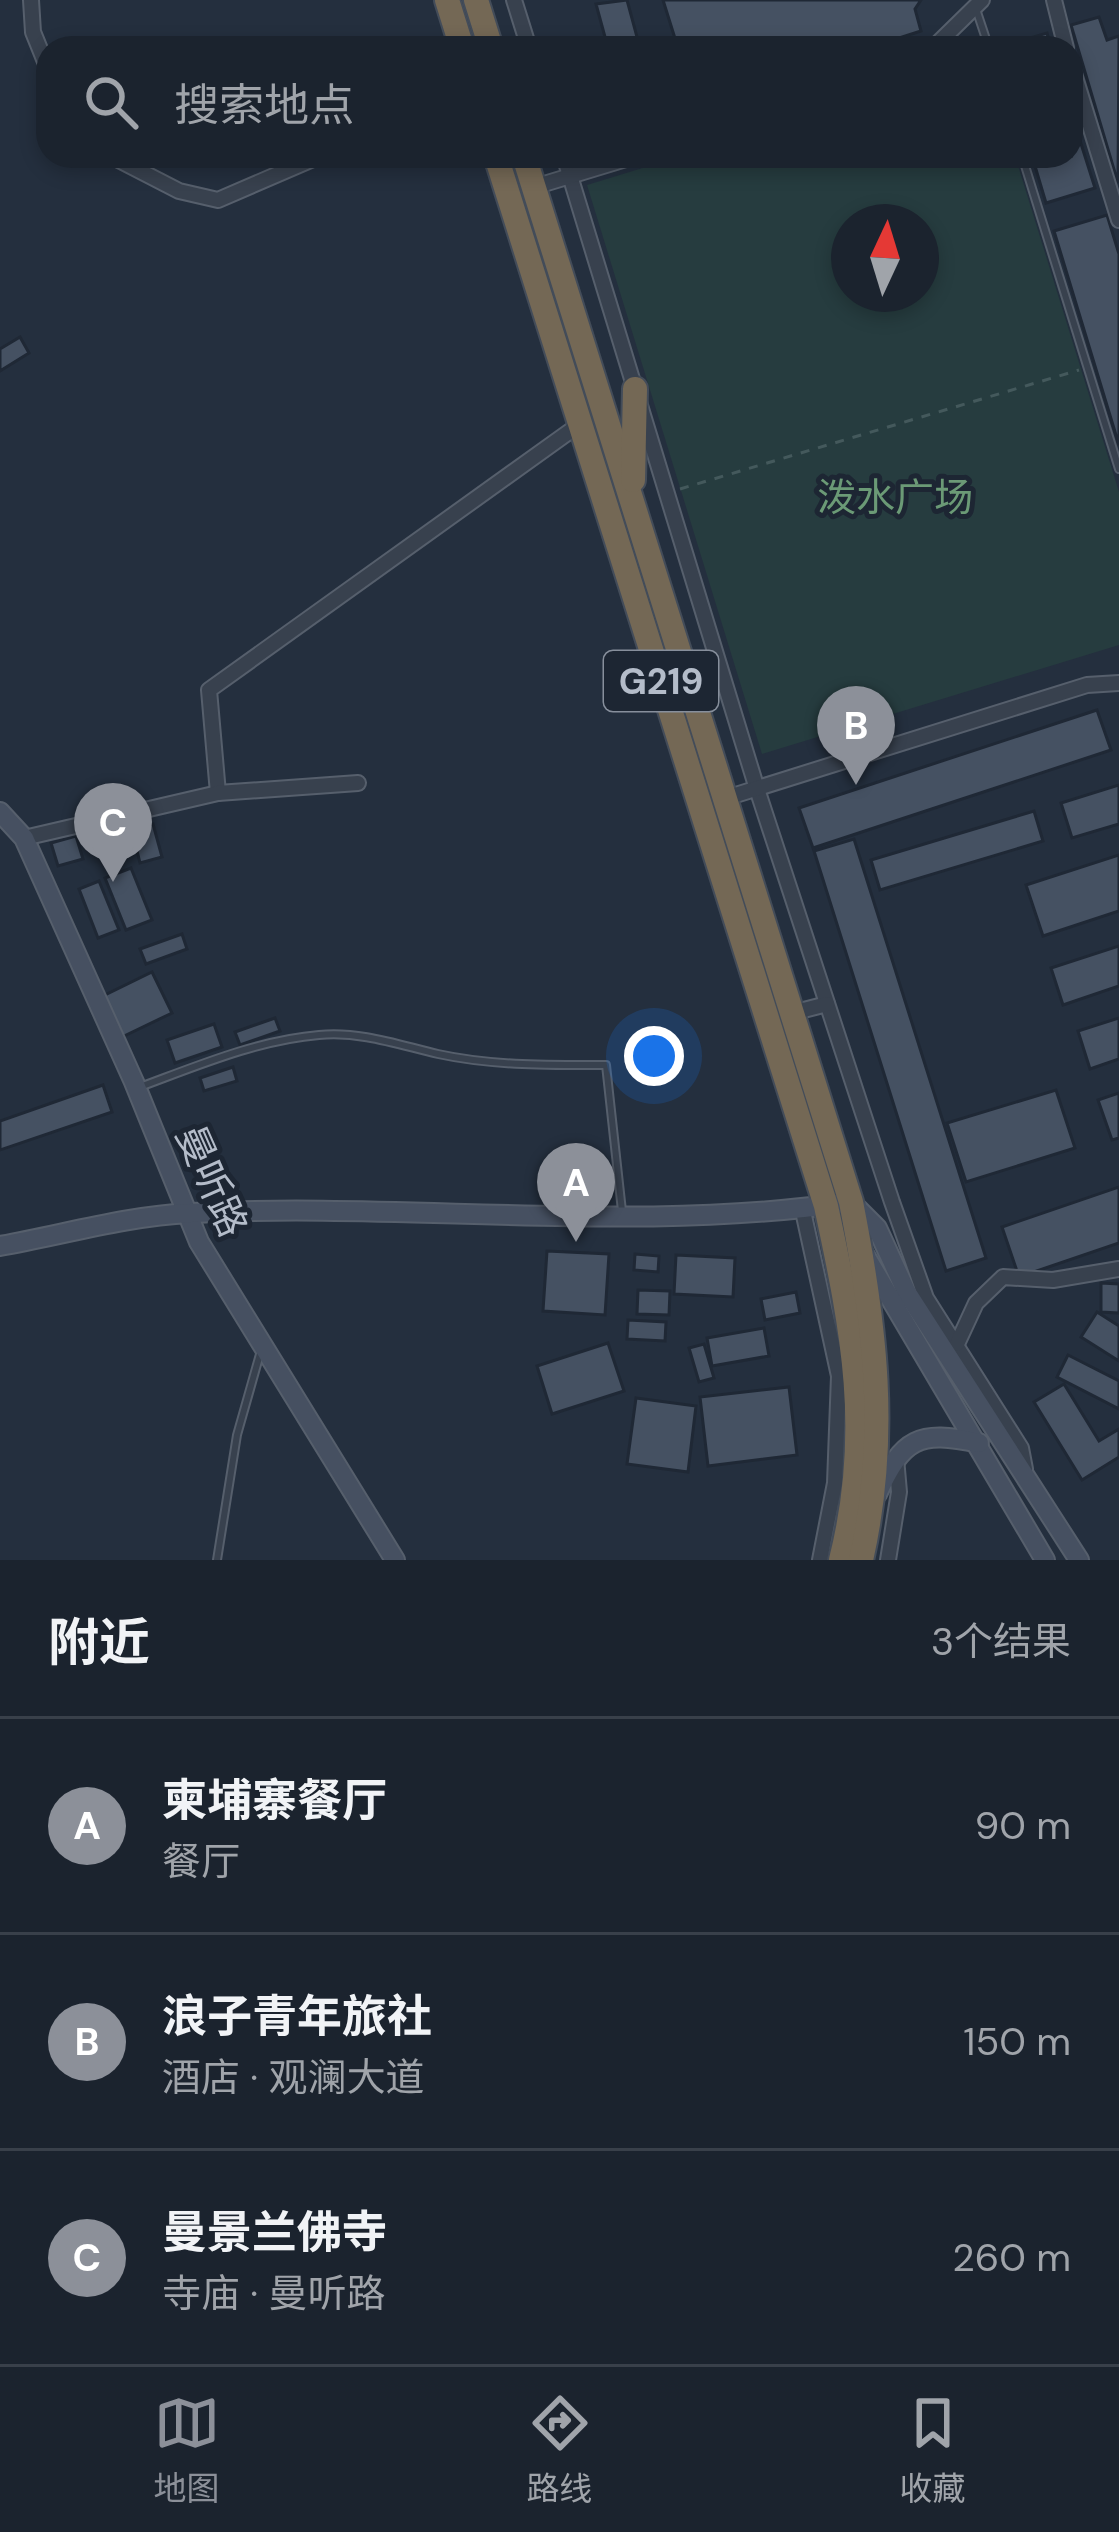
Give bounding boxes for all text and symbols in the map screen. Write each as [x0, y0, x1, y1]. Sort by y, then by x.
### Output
search box [36, 36, 1083, 168]
icon: search [78, 69, 144, 135]
text: 搜索地点 [174, 76, 354, 135]
north arrow [831, 204, 939, 312]
park label: 泼水广场 [817, 472, 973, 523]
road number: G219 [604, 651, 718, 711]
pin: B [817, 686, 895, 785]
pin: C [74, 783, 152, 882]
your location [624, 1026, 684, 1086]
street label: 曼听路 [165, 1117, 259, 1245]
pin: A [537, 1143, 615, 1242]
text: 附近 [48, 1609, 150, 1676]
text: 3个结果 [931, 1616, 1071, 1667]
text: 柬埔寨餐厅 [162, 1771, 387, 1830]
text: A [73, 1800, 101, 1851]
text: 90 m [975, 1800, 1071, 1851]
text: 餐厅 [162, 1836, 240, 1887]
text: 浪子青年旅社 [162, 1987, 432, 2046]
text: B [75, 2016, 99, 2067]
text: 150 m [963, 2016, 1071, 2067]
text: 酒店 · 观澜大道 [162, 2052, 424, 2103]
text: 曼景兰佛寺 [162, 2203, 387, 2262]
text: C [73, 2232, 101, 2283]
text: 260 m [952, 2232, 1071, 2283]
text: 寺庙 · 曼听路 [162, 2268, 385, 2319]
tab: 地图 [154, 2390, 220, 2510]
tab: 路线 [527, 2390, 593, 2510]
tab: 收藏 [900, 2390, 966, 2510]

